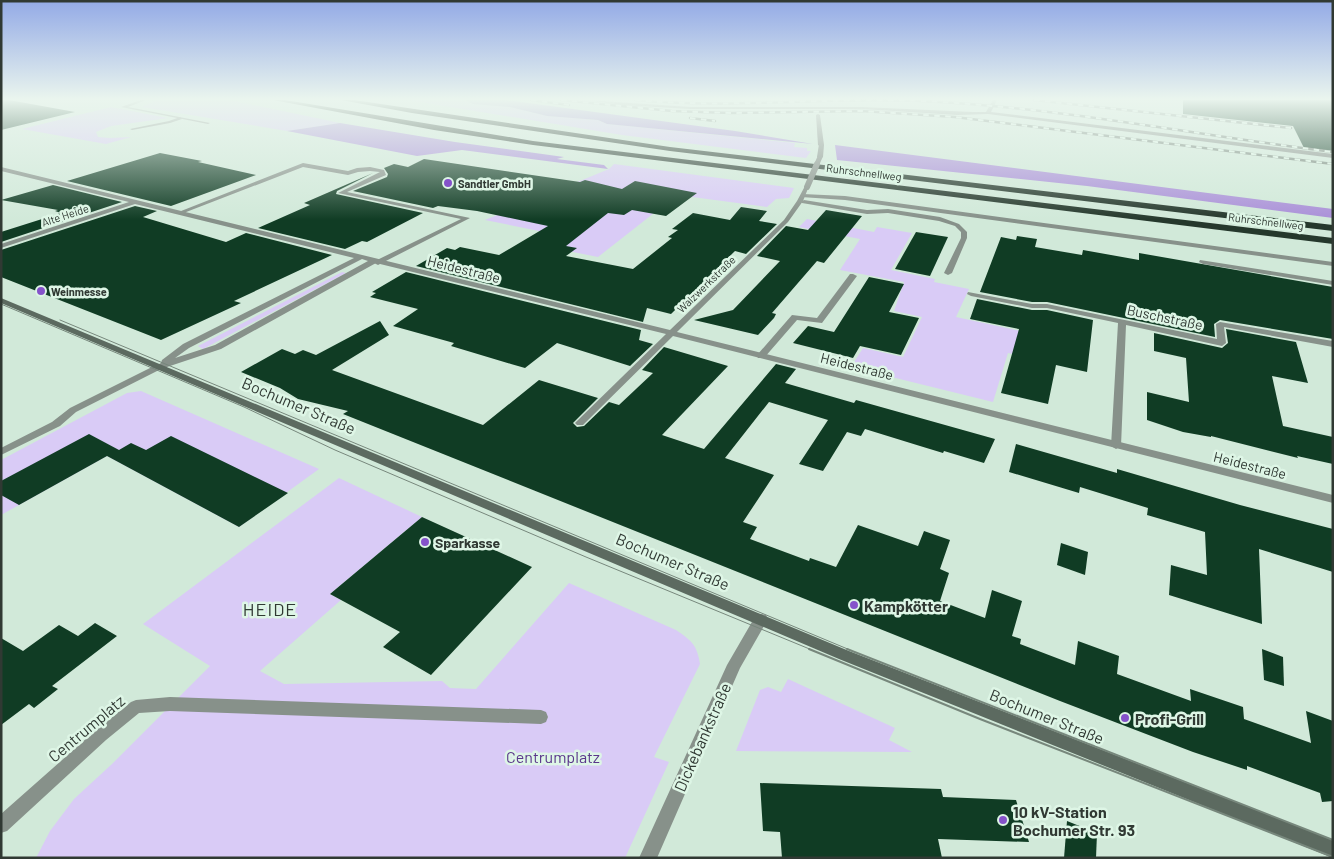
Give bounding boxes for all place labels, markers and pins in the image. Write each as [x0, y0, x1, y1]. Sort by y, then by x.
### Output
marker: Sandtler GmbH [442, 177, 454, 189]
place label: Sandtler GmbH [458, 177, 531, 190]
marker: Weinmesse [35, 285, 47, 297]
place label: Weinmesse [51, 285, 107, 298]
place label: Sparkasse [435, 534, 501, 551]
marker: Sparkasse [419, 536, 431, 548]
place label: Kampkötter [864, 596, 948, 615]
marker: Kampkötter [848, 599, 860, 611]
place label: Profi-Grill [1135, 709, 1204, 728]
marker: Profi-Grill [1119, 712, 1131, 724]
place label: 10 kV-Station Bochumer Str. 93 [1013, 802, 1135, 839]
marker: 10 kV-Station Bochumer Str. 93 [997, 814, 1009, 826]

